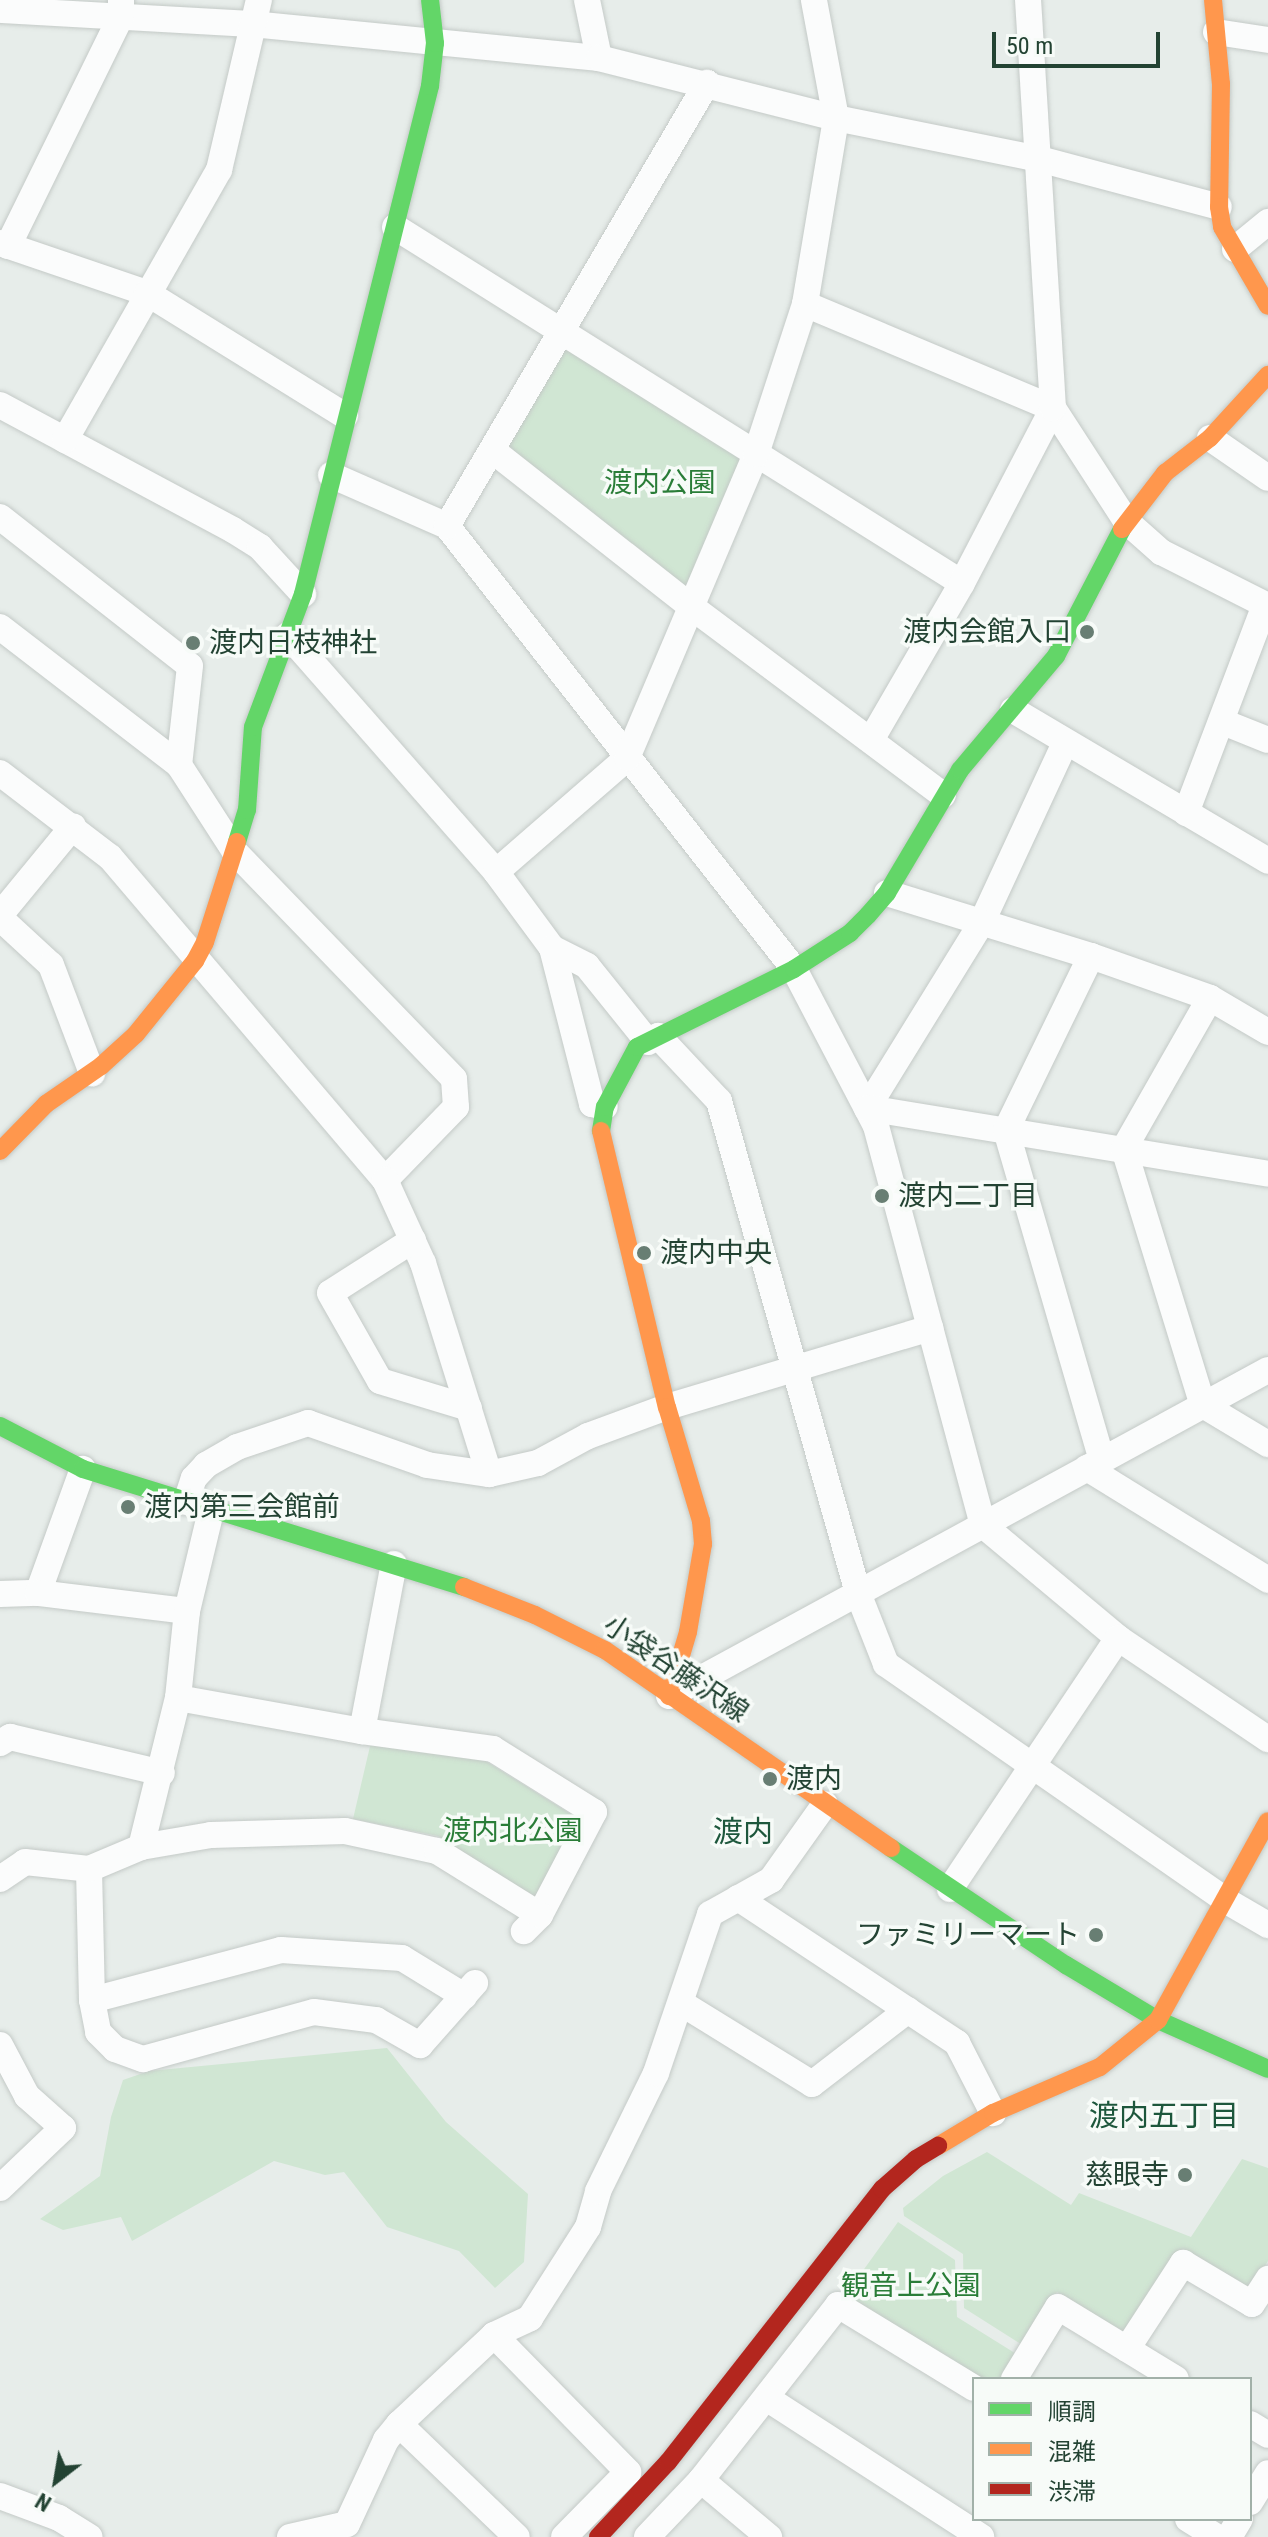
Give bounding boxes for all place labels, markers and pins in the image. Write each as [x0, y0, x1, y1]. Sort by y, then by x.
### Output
place label: 渡内会館入口 [903, 615, 1071, 649]
marker: 渡内会館入口 [1078, 623, 1096, 641]
place label: 渡内日枝神社 [209, 626, 377, 660]
marker: 渡内日枝神社 [184, 634, 202, 652]
place label: 渡内二丁目 [898, 1179, 1038, 1213]
marker: 渡内二丁目 [873, 1187, 891, 1205]
place label: 渡内中央 [660, 1236, 772, 1270]
marker: 渡内中央 [635, 1244, 653, 1262]
place label: 渡内第三会館前 [144, 1490, 340, 1524]
marker: 渡内第三会館前 [119, 1498, 137, 1516]
place label: 渡内 [786, 1762, 842, 1796]
marker: 渡内 [761, 1770, 779, 1788]
place label: ファミリーマート [856, 1918, 1080, 1952]
marker: ファミリーマート [1087, 1926, 1105, 1944]
place label: 慈眼寺 [1085, 2158, 1169, 2192]
marker: 慈眼寺 [1176, 2166, 1194, 2184]

